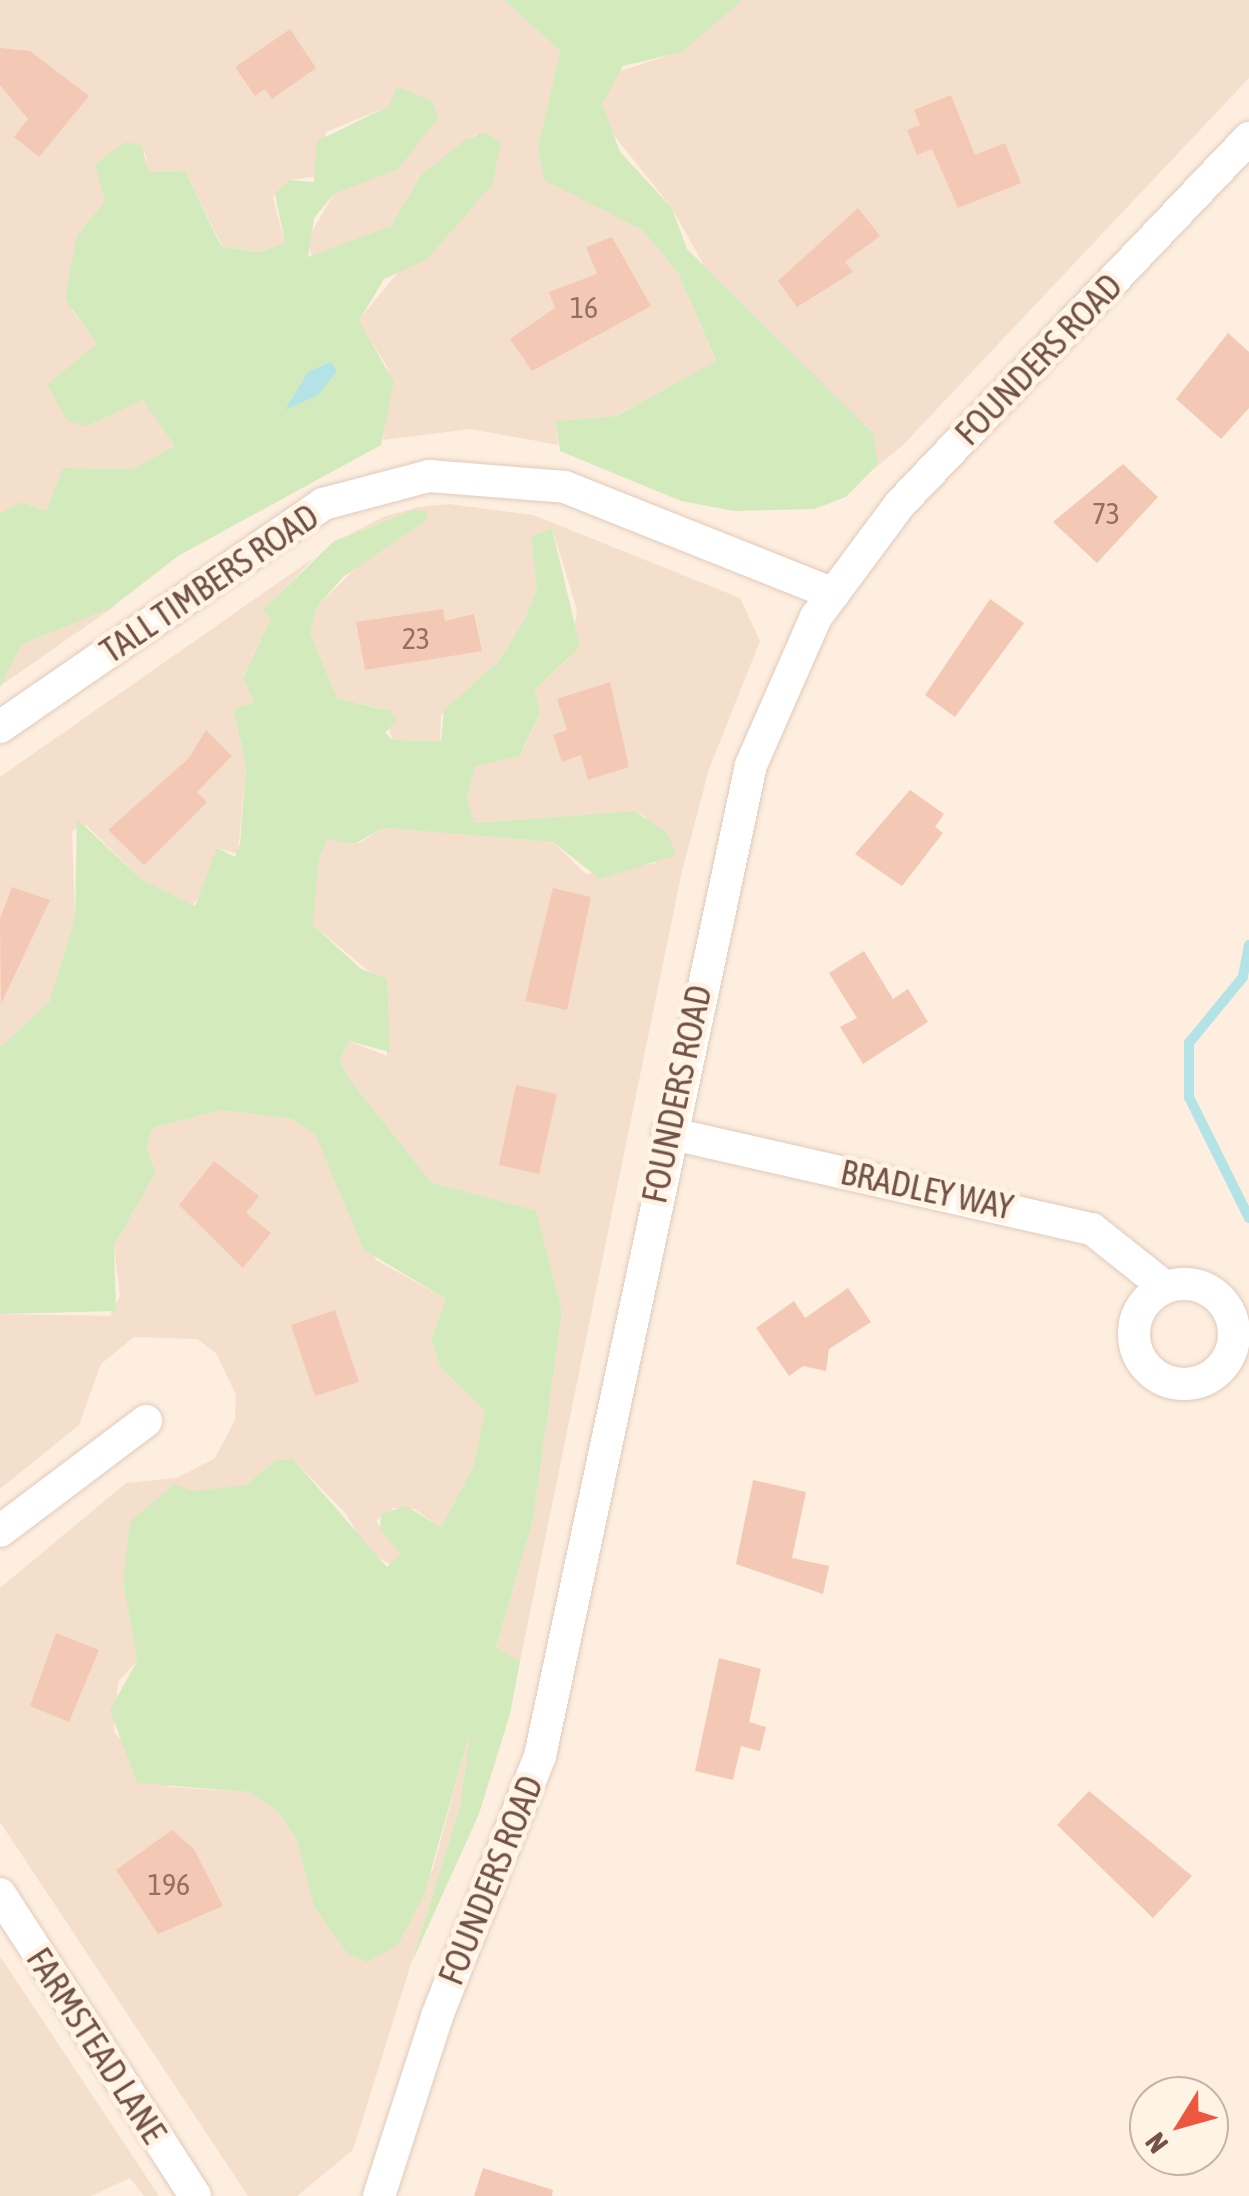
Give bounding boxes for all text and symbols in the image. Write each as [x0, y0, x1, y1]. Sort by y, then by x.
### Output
street label: FOUNDERS ROAD [946, 265, 1130, 453]
house number: 16 [570, 289, 598, 325]
street label: TALL TIMBERS ROAD [92, 495, 326, 671]
house number: 73 [1092, 495, 1120, 531]
house number: 23 [402, 620, 430, 656]
street label: FOUNDERS ROAD [632, 981, 720, 1207]
street label: BRADLEY WAY [837, 1150, 1017, 1228]
street label: FOUNDERS ROAD [429, 1769, 551, 1991]
house number: 196 [148, 1866, 190, 1902]
street label: FARMSTEAD LANE [18, 1940, 176, 2150]
north arrow [1129, 2076, 1229, 2176]
text: N [1139, 2127, 1174, 2159]

